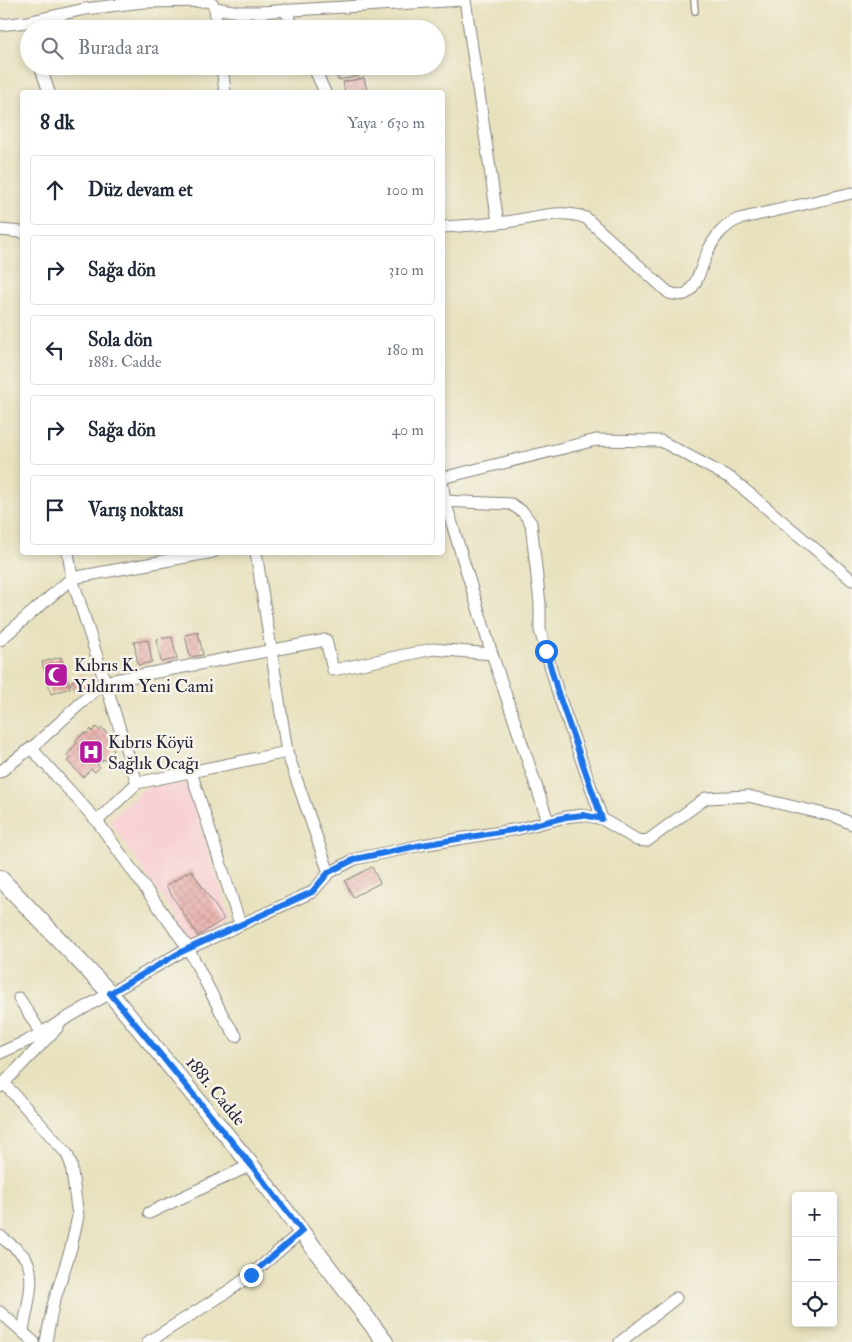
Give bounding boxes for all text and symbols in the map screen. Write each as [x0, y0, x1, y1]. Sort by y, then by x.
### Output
search box [20, 20, 445, 75]
icon: search [38, 34, 66, 62]
text: Burada ara [78, 36, 159, 60]
text: 8 dk [40, 109, 75, 136]
text: Yaya · 630 m [347, 113, 425, 133]
icon: ahead [41, 176, 69, 204]
text: Düz devam et [88, 178, 193, 202]
text: 100 m [386, 180, 424, 200]
icon: right [41, 256, 69, 284]
text: Sağa dön [88, 258, 156, 282]
text: 310 m [388, 260, 424, 280]
text: Sola dön [88, 328, 153, 352]
icon: left [41, 336, 69, 364]
text: 180 m [387, 340, 424, 360]
text: 1881. Cadde [88, 352, 162, 372]
icon: right [41, 416, 69, 444]
text: Sağa dön [88, 418, 156, 442]
text: 40 m [391, 420, 424, 440]
icon: arrive [41, 496, 69, 524]
text: Varış noktası [88, 498, 184, 522]
route start [535, 640, 558, 663]
place label: Kıbrıs K. Yıldırım Yeni Cami [74, 654, 214, 698]
mosque icon: Kıbrıs K. Yıldırım Yeni Cami [43, 662, 69, 688]
place label: Kıbrıs Köyü Sağlık Ocağı [108, 731, 199, 775]
hospital icon: Kıbrıs Köyü Sağlık Ocağı [78, 739, 104, 765]
street label: 1881. Cadde [181, 1052, 251, 1131]
map controls [792, 1192, 837, 1327]
button: + [792, 1192, 837, 1237]
button: − [792, 1237, 837, 1282]
route end [240, 1264, 263, 1287]
button: locate [792, 1282, 837, 1327]

